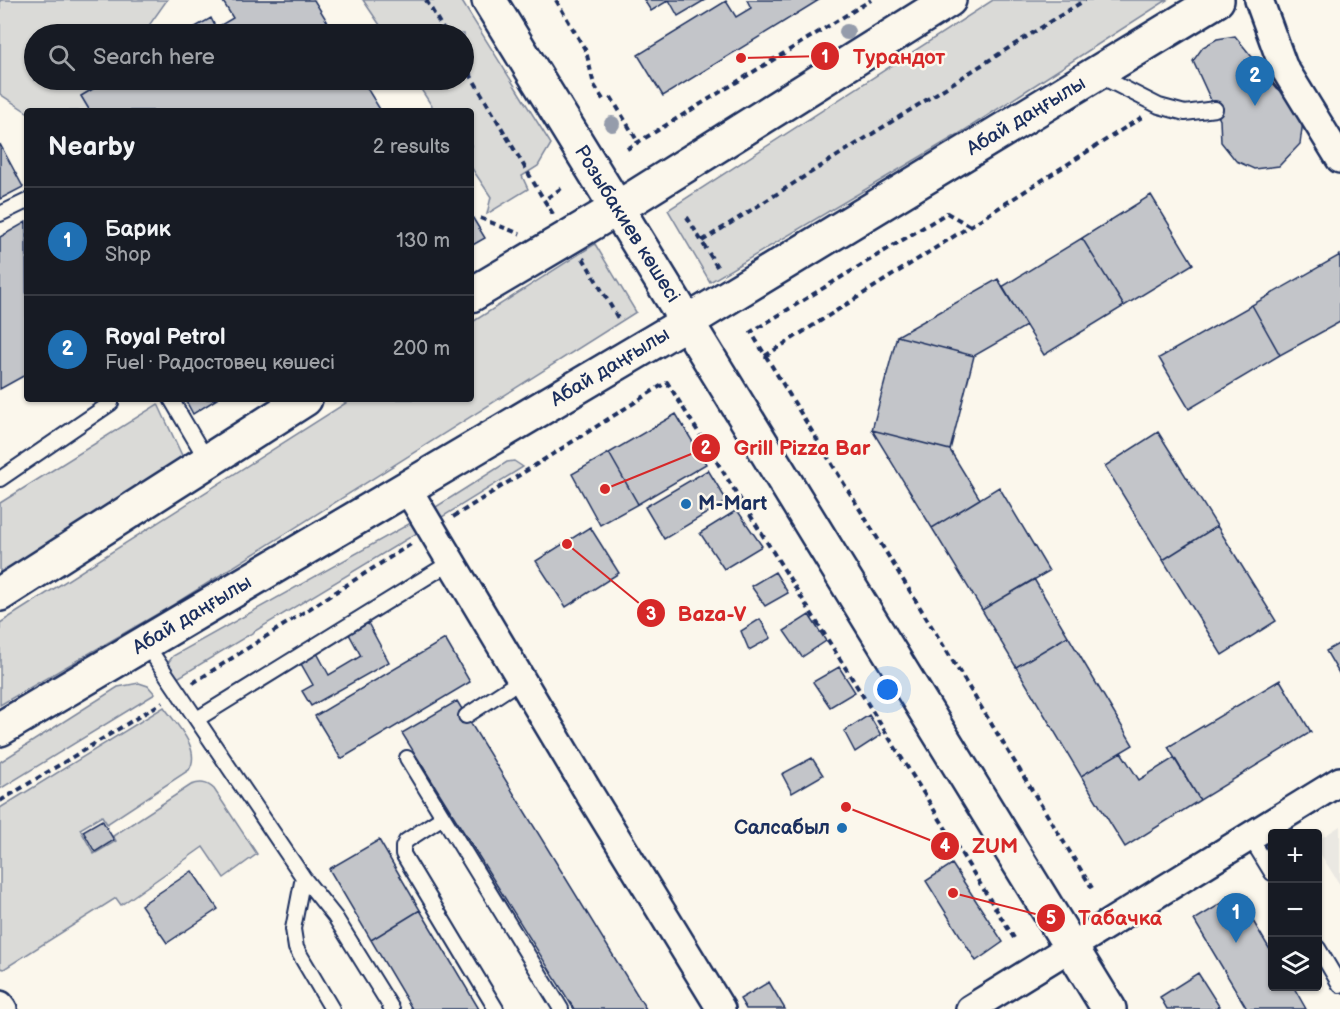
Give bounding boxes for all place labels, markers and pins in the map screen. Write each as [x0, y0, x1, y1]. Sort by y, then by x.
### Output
callout: Турандот [810, 37, 957, 76]
pin: 2 [1236, 57, 1274, 106]
callout: Grill Pizza Bar [691, 428, 882, 467]
place label: M-Mart [698, 492, 767, 516]
marker: M-Mart [679, 497, 693, 511]
callout: Baza-V [636, 594, 759, 633]
place label: Салсабыл [734, 816, 830, 840]
marker: Салсабыл [835, 821, 849, 835]
callout: ZUM [930, 826, 1030, 865]
pin: 1 [1216, 894, 1256, 943]
callout: Табачка [1036, 898, 1174, 937]

